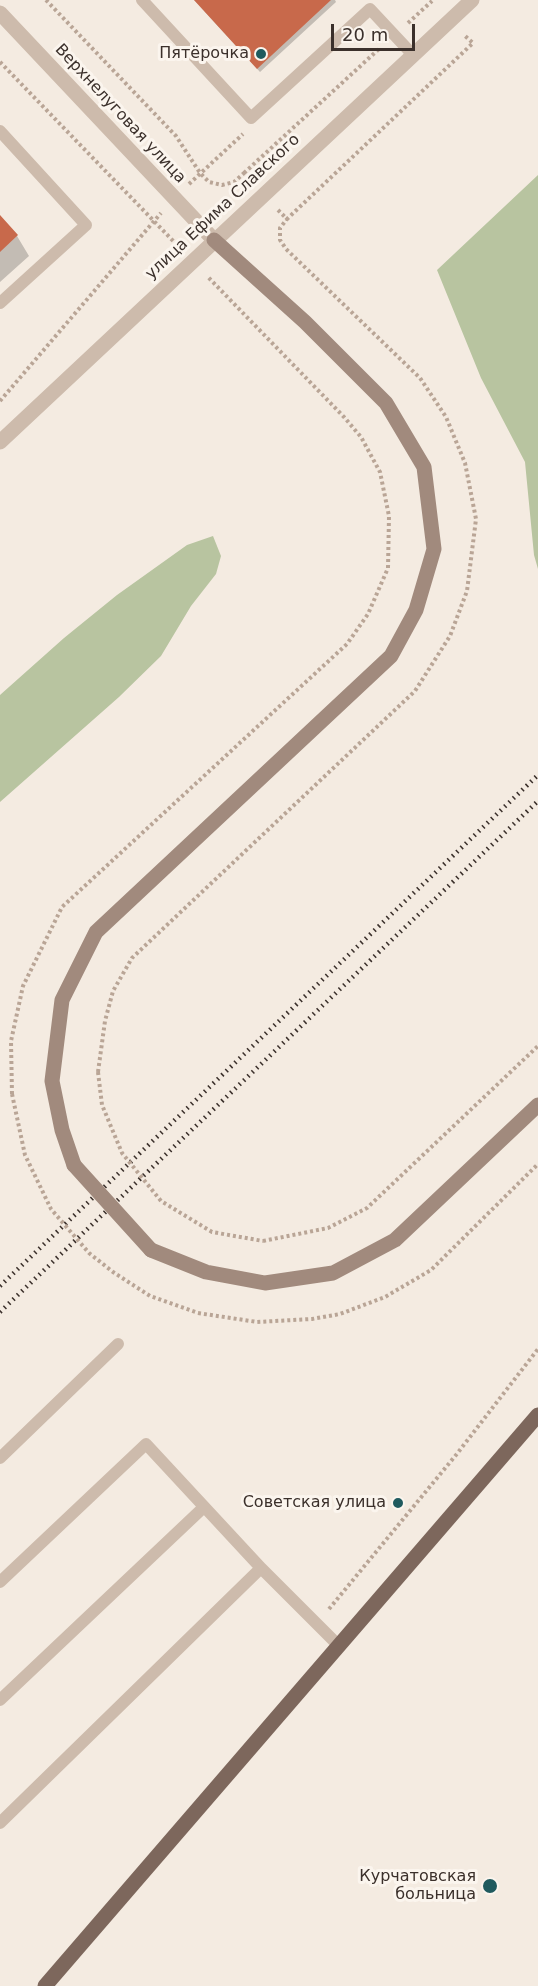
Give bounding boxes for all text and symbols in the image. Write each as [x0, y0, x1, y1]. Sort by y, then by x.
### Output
scale bar [334, 12, 418, 50]
text: 20 m [342, 24, 388, 45]
street label: Верхнелуговая улица [50, 40, 190, 188]
place label: Пятёрочка [159, 44, 249, 64]
marker: Пятёрочка [254, 47, 268, 61]
street label: улица Ефима Славского [142, 130, 304, 284]
place label: Советская улица [243, 1493, 386, 1513]
marker: Советская улица [391, 1496, 405, 1510]
place label: Курчатовская больница [359, 1867, 476, 1905]
marker: Курчатовская больница [481, 1877, 499, 1895]

